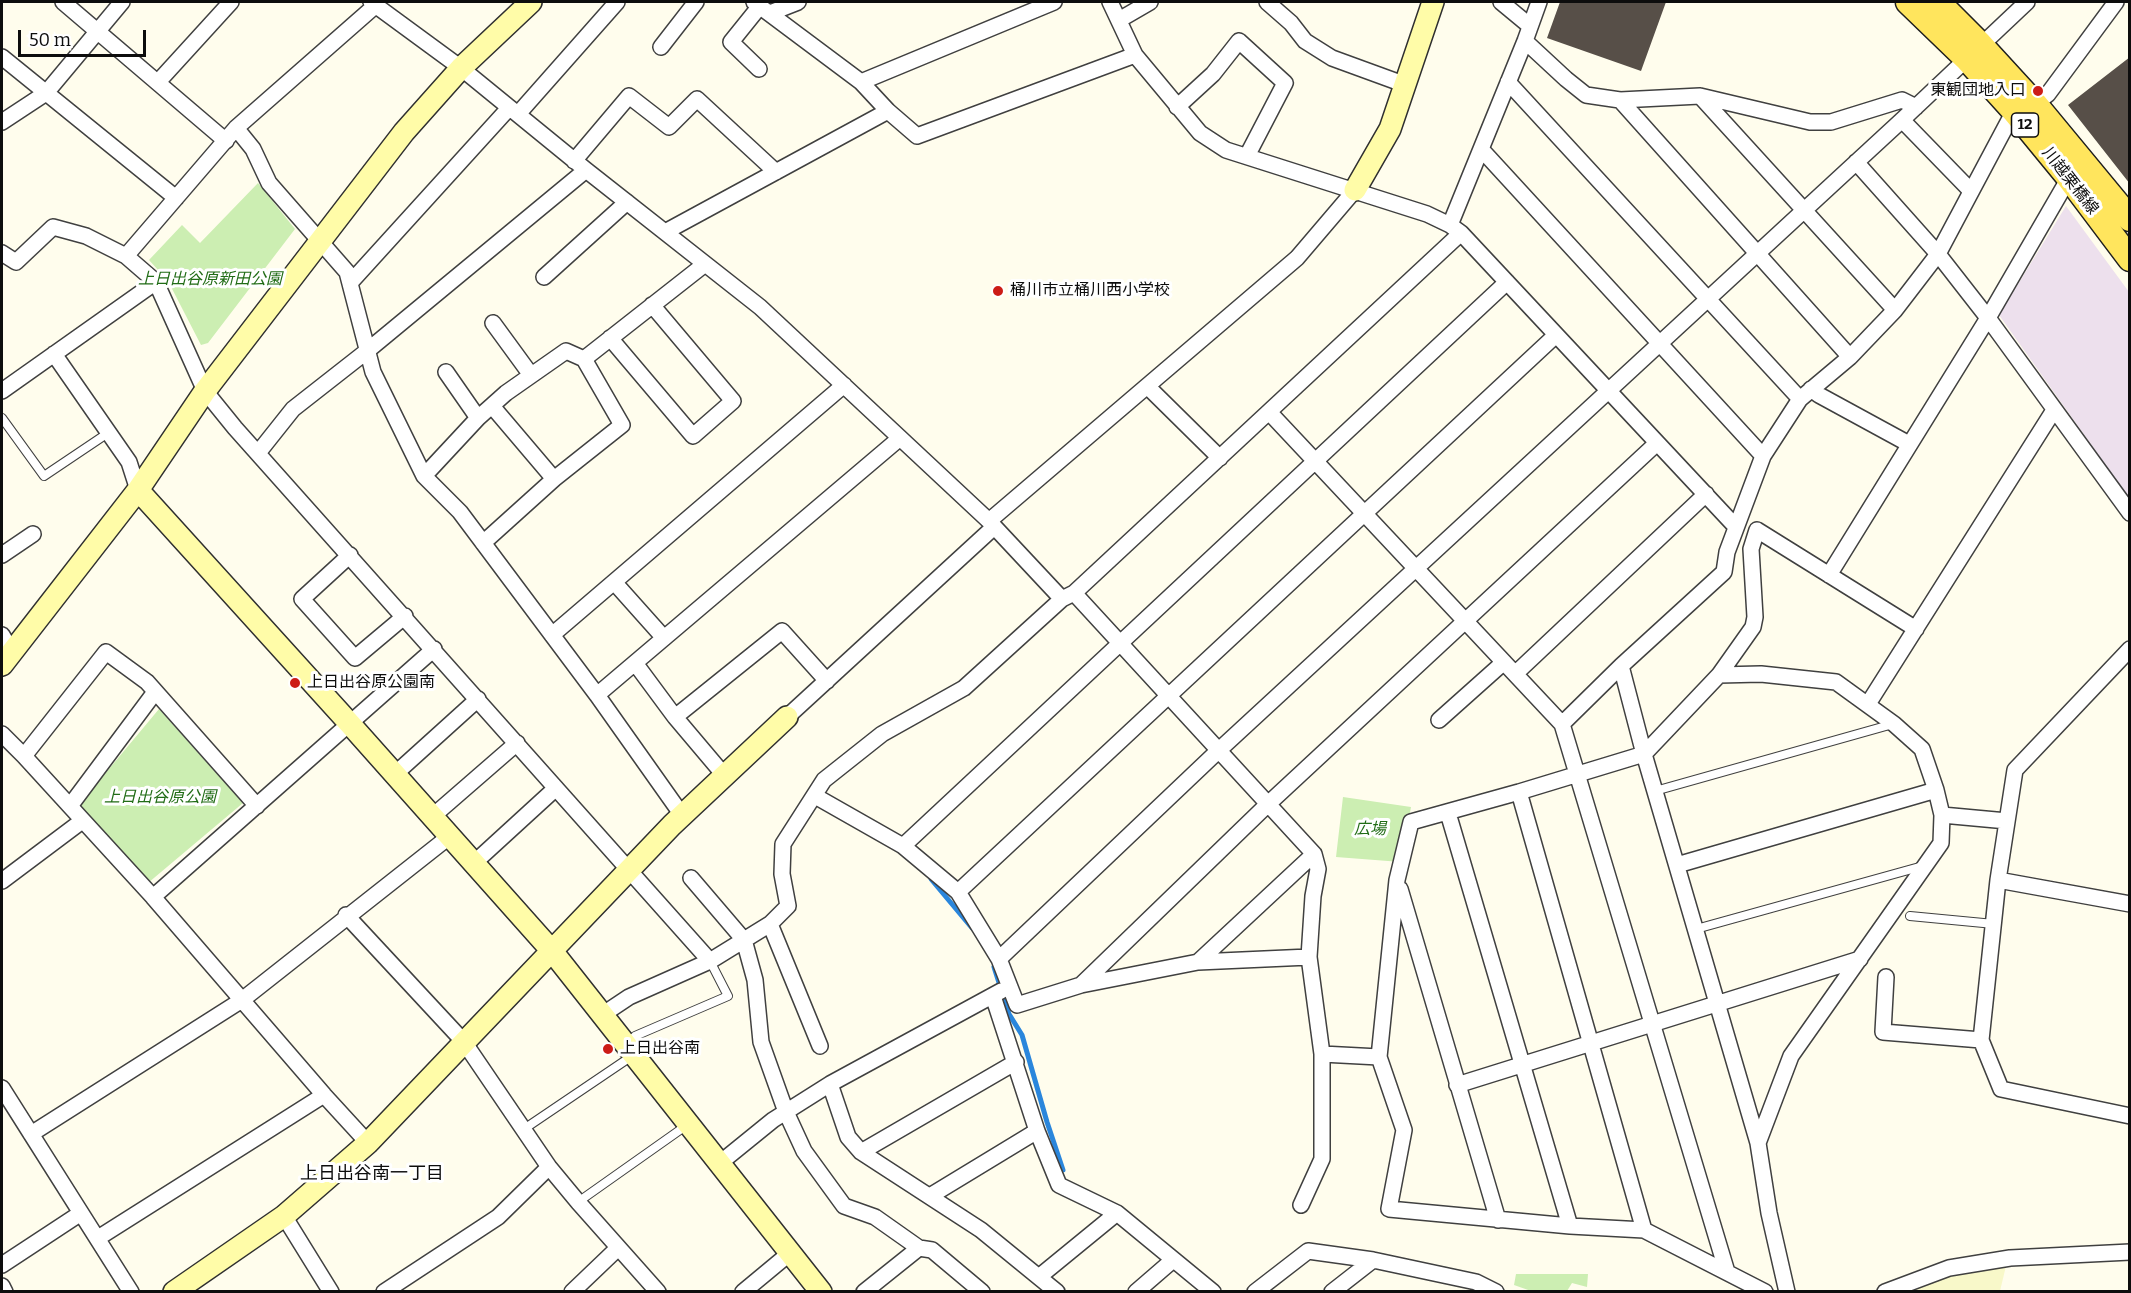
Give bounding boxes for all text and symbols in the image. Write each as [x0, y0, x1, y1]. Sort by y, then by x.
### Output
scale bar [21, 18, 148, 56]
text: 50 m [29, 29, 71, 51]
place label: 東観団地入口 [1930, 81, 2026, 101]
marker: 東観団地入口 [2031, 84, 2045, 98]
road number: 12 [2012, 113, 2038, 137]
street label: 川越栗橋線 [2038, 144, 2102, 218]
park label: 上日出谷原新田公園 [138, 270, 282, 290]
place label: 桶川市立桶川西小学校 [1010, 281, 1170, 301]
marker: 桶川市立桶川西小学校 [991, 284, 1005, 298]
place label: 上日出谷原公園南 [307, 673, 435, 693]
marker: 上日出谷原公園南 [288, 676, 302, 690]
park label: 上日出谷原公園 [104, 788, 216, 808]
park label: 広場 [1354, 820, 1386, 840]
place label: 上日出谷南 [620, 1039, 700, 1059]
marker: 上日出谷南 [601, 1042, 615, 1056]
district label: 上日出谷南一丁目 [300, 1163, 444, 1185]

